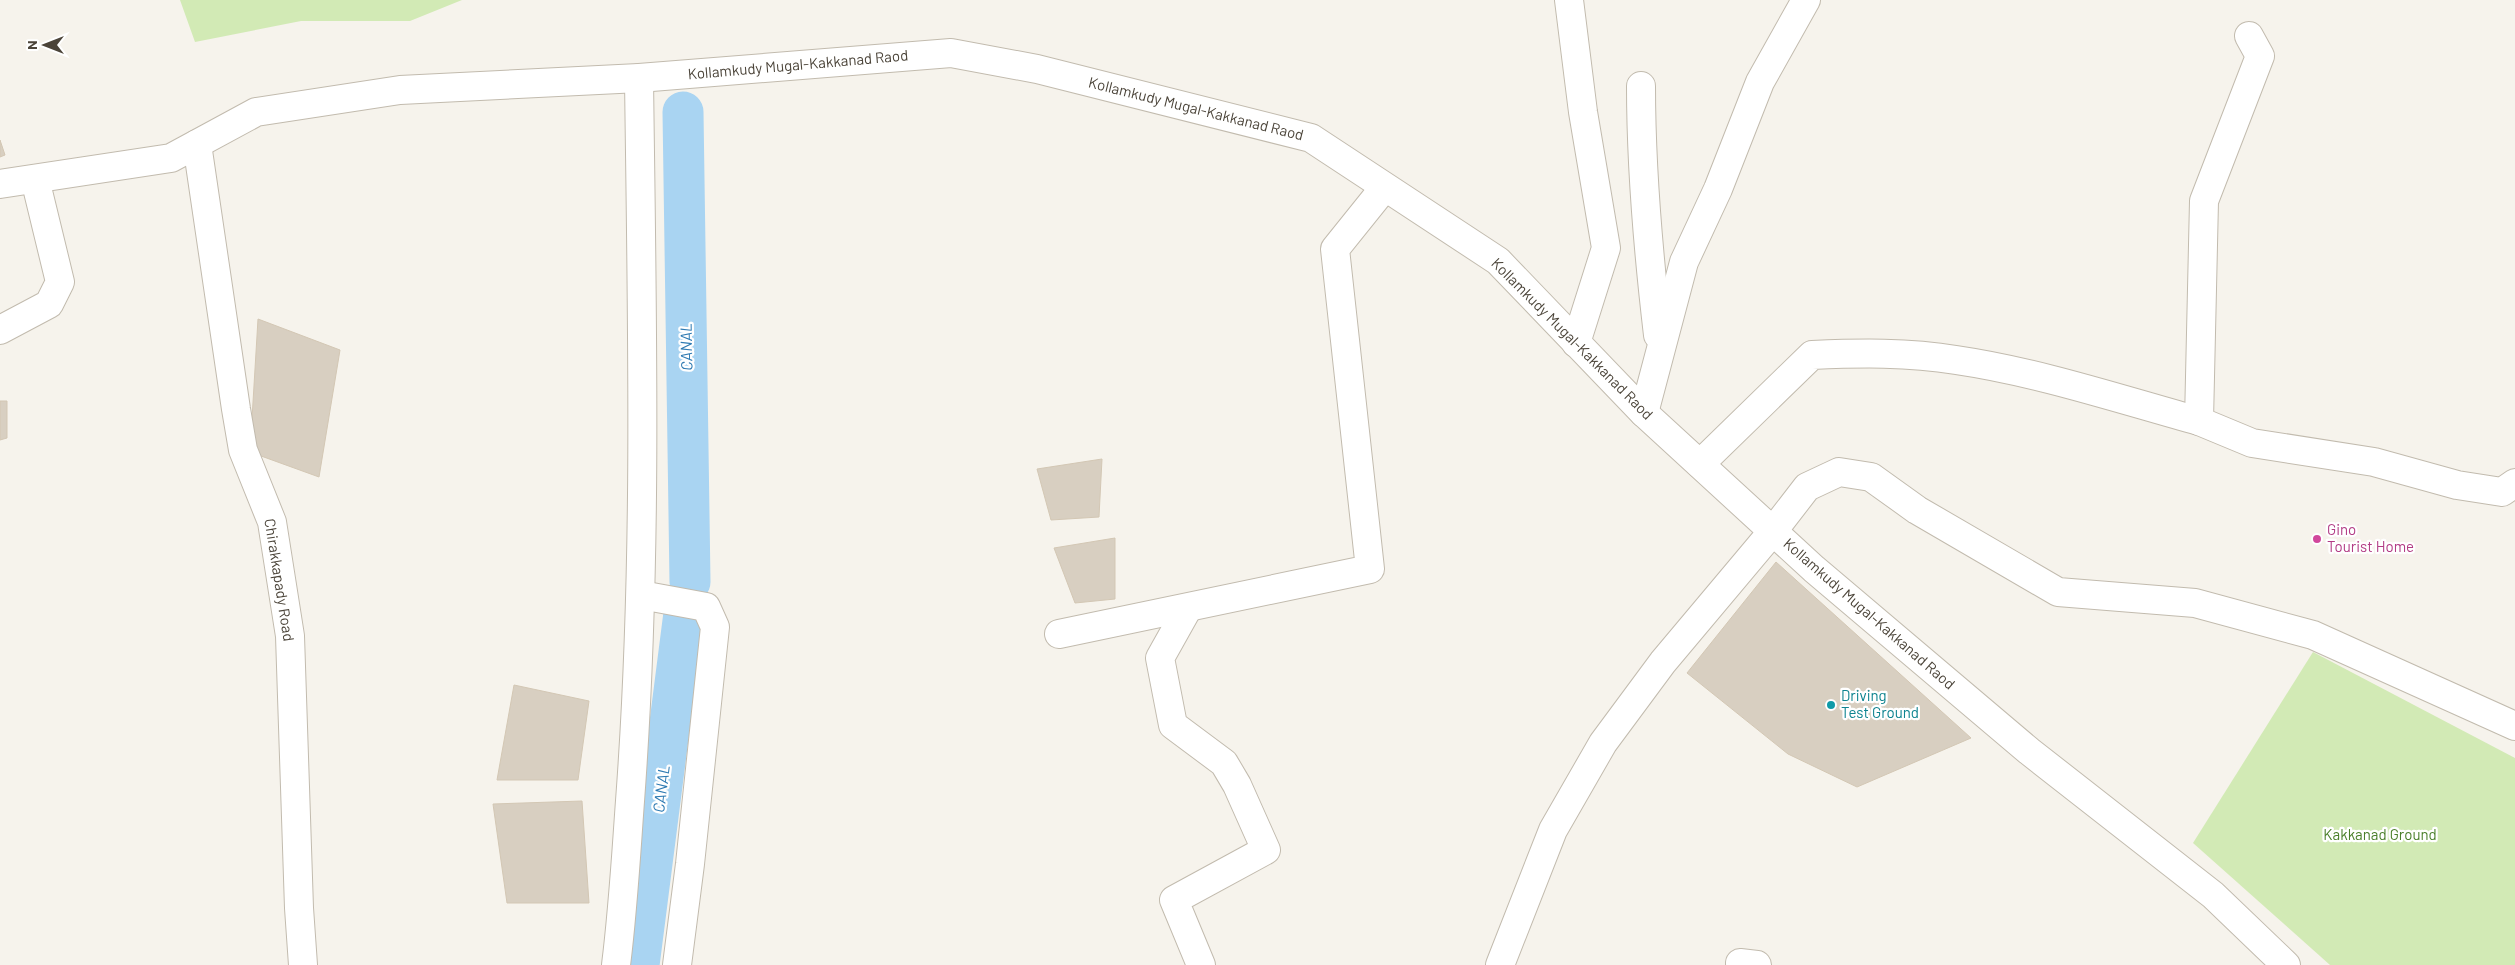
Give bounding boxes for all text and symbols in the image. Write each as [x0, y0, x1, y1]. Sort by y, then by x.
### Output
north arrow [20, 20, 70, 70]
text: N [23, 40, 40, 50]
street label: Kollamkudy Mugal-Kakkanad Raod [687, 45, 909, 83]
street label: Kollamkudy Mugal-Kakkanad Raod [1087, 73, 1306, 144]
street label: Kollamkudy Mugal-Kakkanad Raod [1488, 254, 1657, 423]
water label: CANAL [676, 323, 695, 371]
street label: Chirakkapady Road [261, 517, 299, 642]
place label: Gino Tourist Home [2327, 520, 2414, 555]
marker: Gino Tourist Home [2311, 533, 2323, 545]
street label: Kollamkudy Mugal-Kakkanad Raod [1780, 534, 1959, 693]
place label: Driving Test Ground [1841, 686, 1919, 721]
marker: Driving Test Ground [1825, 699, 1837, 711]
water label: CANAL [648, 764, 673, 814]
park label: Kakkanad Ground [2323, 825, 2437, 843]

